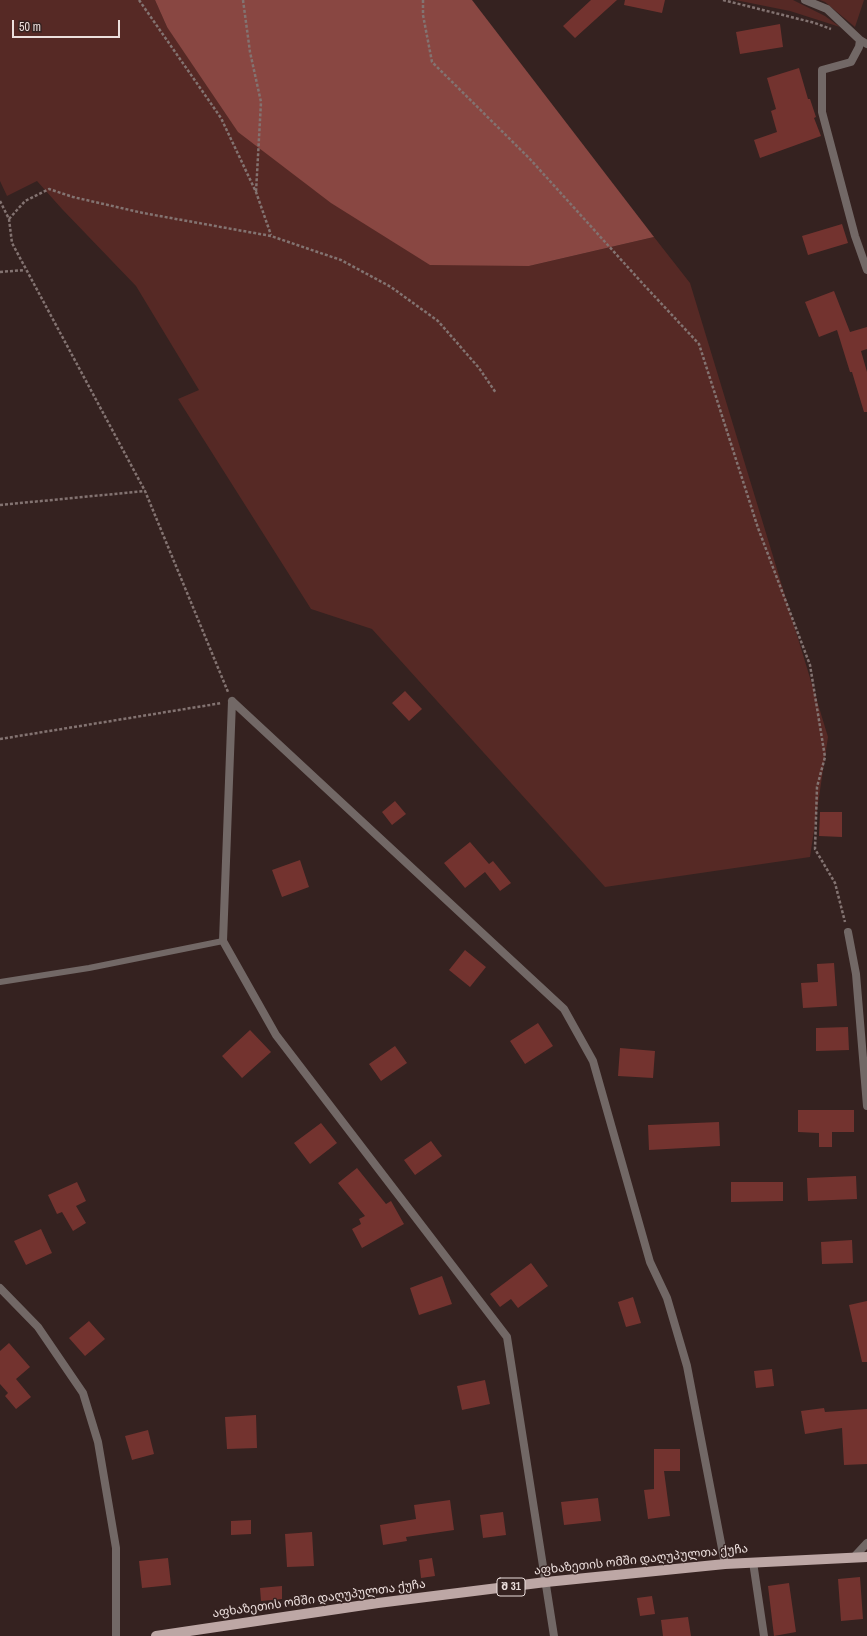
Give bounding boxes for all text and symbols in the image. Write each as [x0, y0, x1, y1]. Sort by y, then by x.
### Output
scale bar [14, 12, 122, 38]
text: 50 m [19, 19, 41, 35]
street label: აფხაზეთის ომში დაღუპულთა ქუჩა [533, 1542, 749, 1578]
street label: აფხაზეთის ომში დაღუპულთა ქუჩა [212, 1577, 426, 1621]
road number: შ 31 [497, 1578, 525, 1596]

